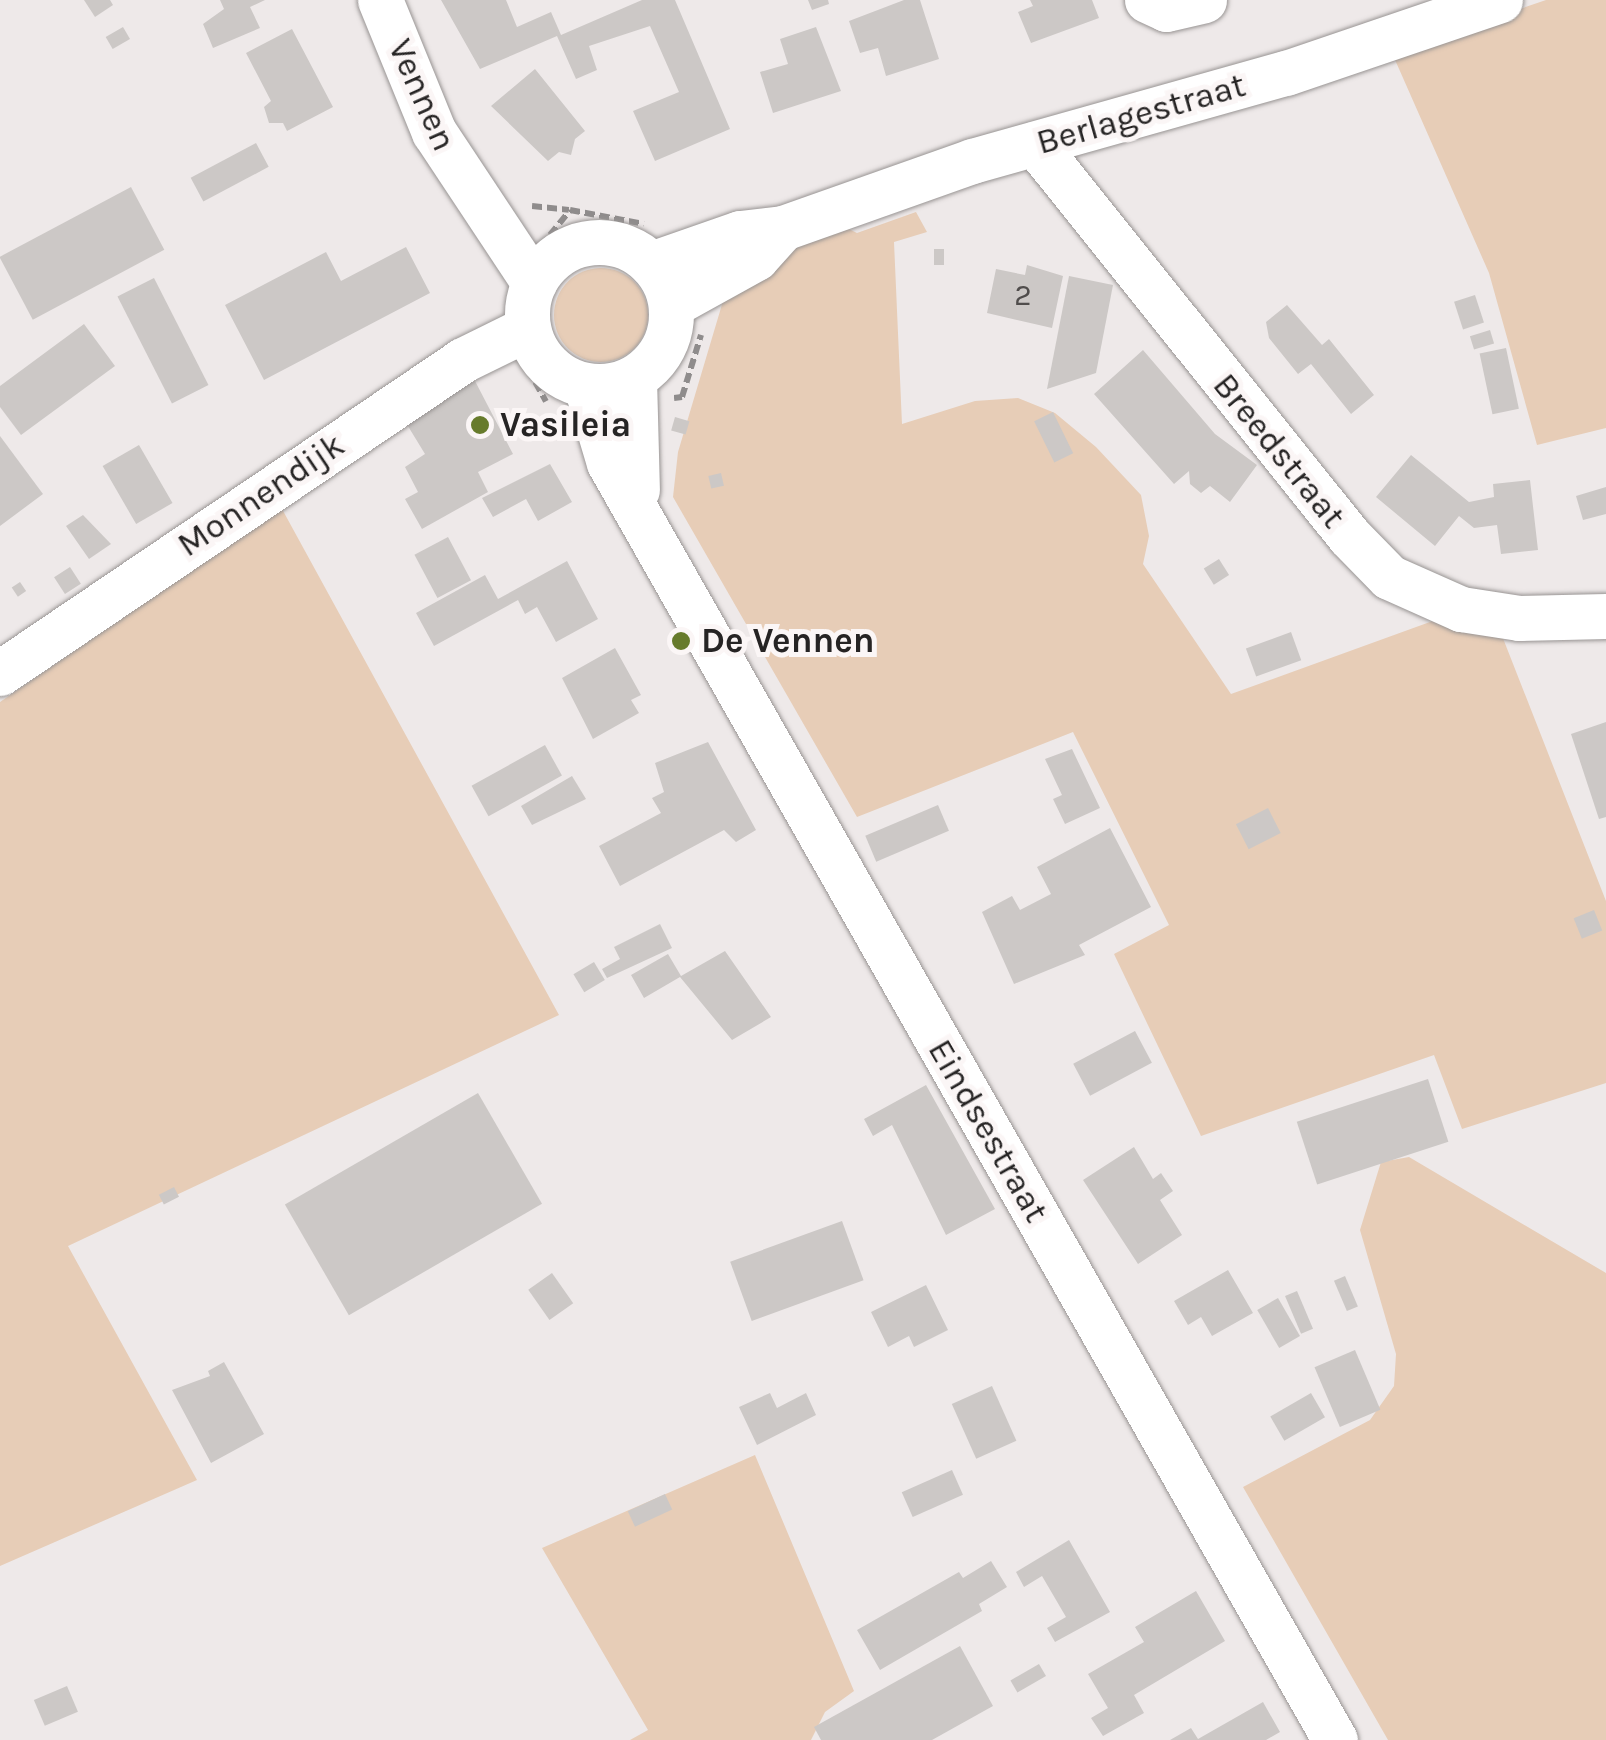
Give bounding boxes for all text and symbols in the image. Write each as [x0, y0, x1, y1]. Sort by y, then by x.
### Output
street label: Vennen [379, 33, 465, 157]
street label: Berlagestraat [1032, 64, 1250, 164]
house number: 2 [1014, 277, 1032, 313]
street label: Breedstraat [1204, 365, 1354, 537]
place label: Vasileia [500, 404, 631, 446]
marker: Vasileia [469, 414, 491, 436]
street label: Monnendijk [170, 424, 352, 566]
place label: De Vennen [701, 620, 875, 662]
marker: De Vennen [670, 630, 692, 652]
street label: Eindsestraat [919, 1032, 1057, 1230]

